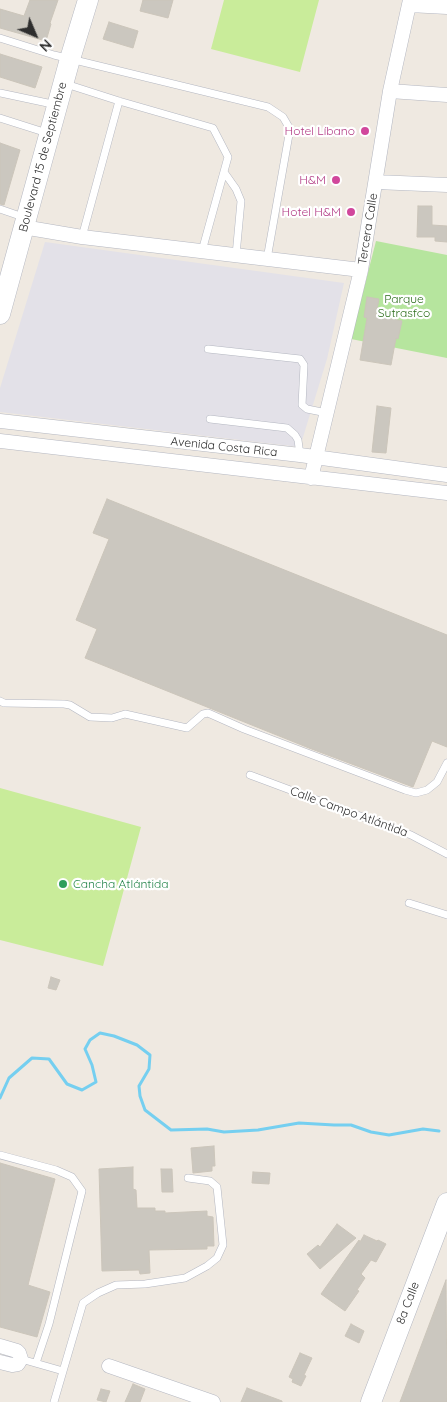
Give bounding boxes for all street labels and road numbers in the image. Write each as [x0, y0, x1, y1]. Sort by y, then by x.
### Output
street label: Boulevard 15 de Septiembre [16, 80, 70, 234]
street label: Tercera Calle [355, 192, 381, 266]
street label: Avenida Costa Rica [170, 434, 278, 460]
street label: Calle Campo Atlántida [288, 784, 410, 840]
street label: 8a Calle [393, 1280, 423, 1326]

